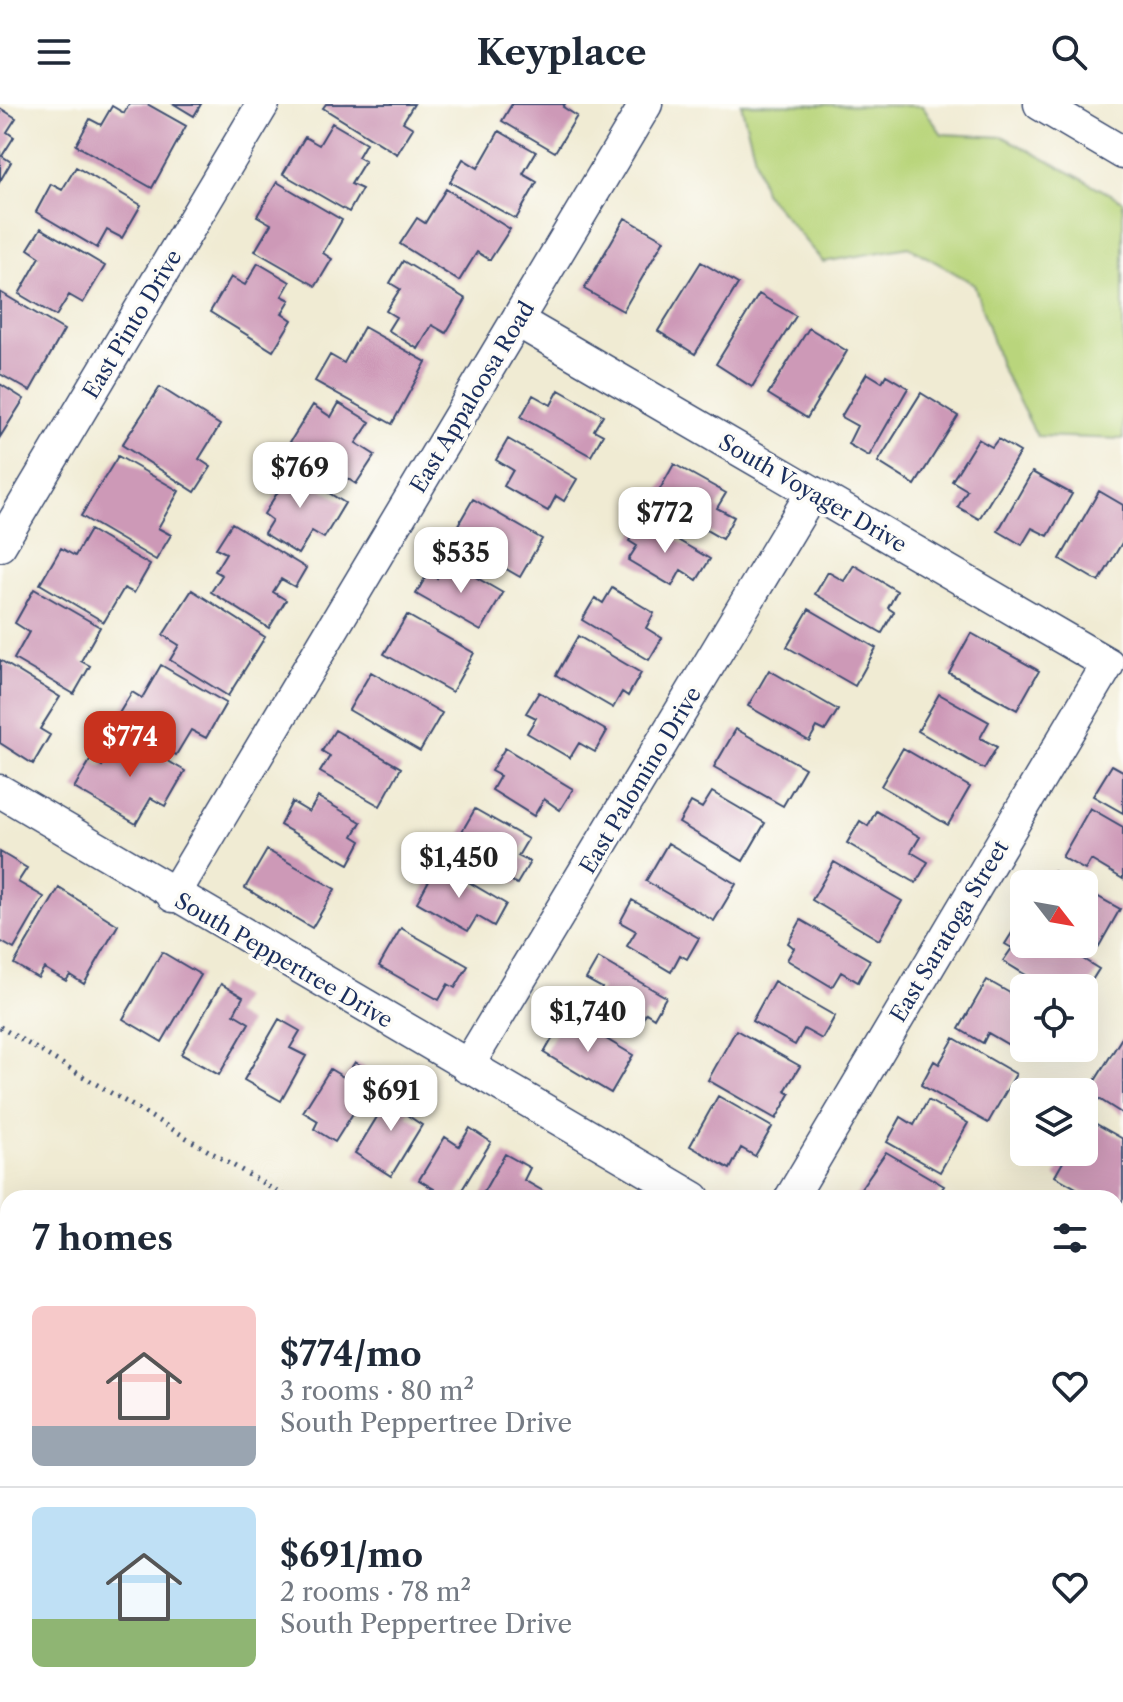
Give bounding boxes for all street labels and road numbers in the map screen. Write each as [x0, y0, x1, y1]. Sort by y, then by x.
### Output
street label: East Pinto Drive [77, 245, 188, 404]
street label: East Appaloosa Road [405, 297, 540, 498]
street label: South Voyager Drive [714, 429, 912, 558]
street label: East Palomino Drive [574, 682, 707, 879]
street label: East Saratoga Street [884, 835, 1015, 1027]
street label: South Peppertree Drive [170, 887, 397, 1034]

